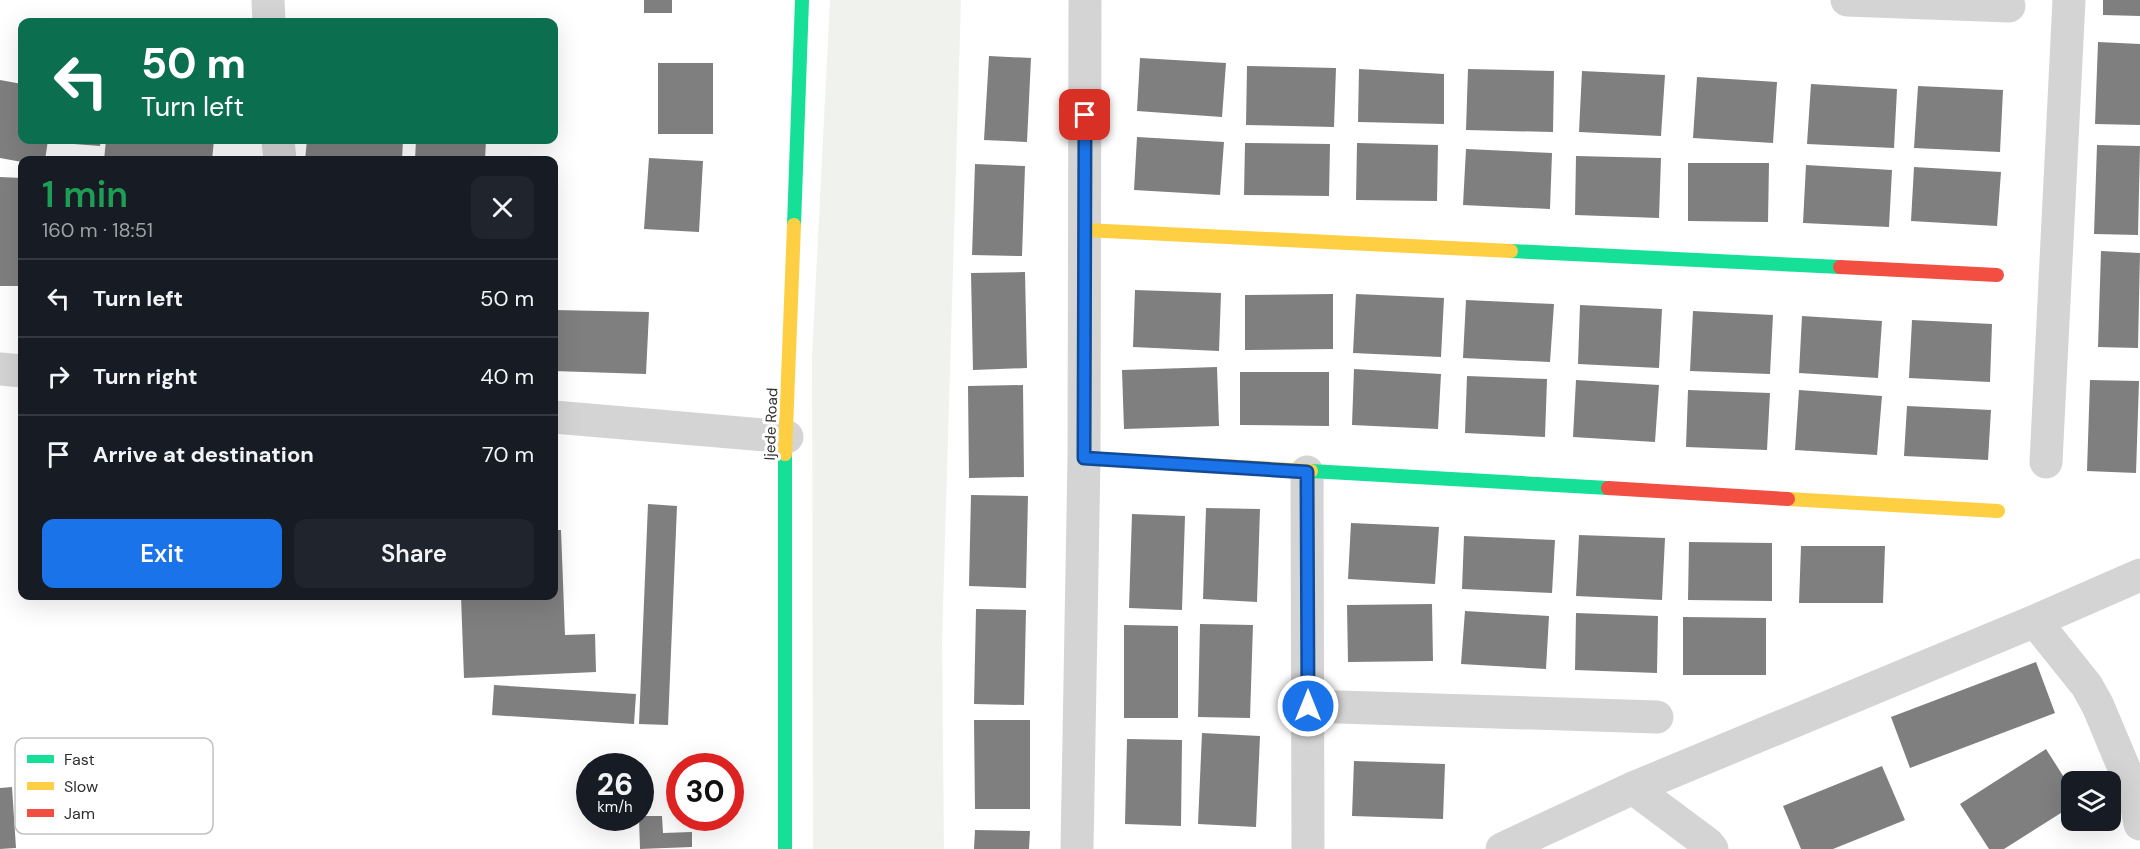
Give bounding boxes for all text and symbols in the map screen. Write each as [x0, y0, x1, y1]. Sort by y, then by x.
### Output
text: 50 m [141, 36, 246, 91]
icon: left [42, 42, 120, 120]
text: Turn left [141, 89, 244, 124]
pin [1059, 89, 1110, 140]
icon: arrive [1068, 98, 1101, 131]
text: 1 min [42, 171, 128, 218]
button: close [471, 176, 534, 239]
text: 160 m · 18:51 [42, 217, 153, 243]
icon: left [42, 282, 75, 315]
text: Turn left [93, 284, 183, 313]
text: 50 m [480, 284, 534, 313]
icon: right [42, 360, 75, 393]
text: Turn right [93, 362, 198, 391]
text: 40 m [480, 362, 534, 391]
street label: Ijede Road [760, 387, 782, 461]
icon: arrive [42, 438, 75, 471]
text: Arrive at destination [93, 440, 314, 469]
text: 70 m [482, 440, 534, 469]
button: Exit [42, 519, 282, 588]
button: Share [294, 519, 534, 588]
position arrow [1276, 674, 1340, 738]
legend [15, 738, 213, 834]
text: Fast [64, 749, 95, 770]
speed limit sign: 30 [666, 753, 744, 831]
text: 26 [597, 765, 633, 804]
map controls [2061, 771, 2121, 831]
button: layers [2061, 771, 2121, 831]
text: Slow [64, 776, 98, 797]
text: km/h [597, 797, 633, 817]
text: Jam [64, 803, 95, 824]

